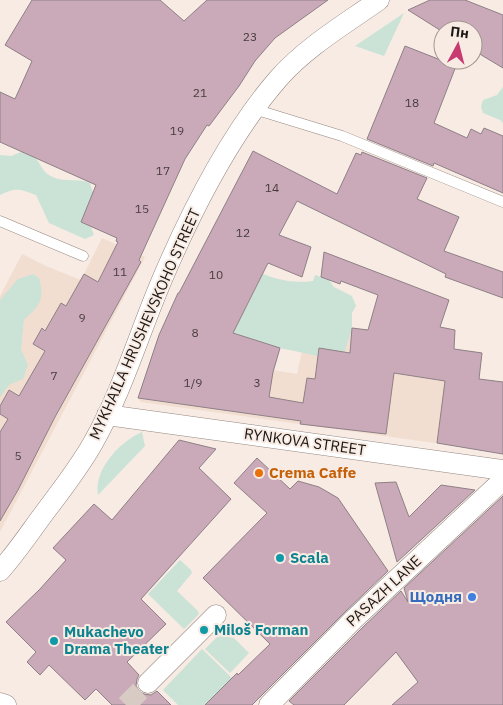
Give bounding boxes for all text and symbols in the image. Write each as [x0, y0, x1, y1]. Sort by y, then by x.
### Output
north arrow [433, 20, 483, 70]
text: Пн [449, 22, 470, 42]
house number: 23 [243, 29, 257, 44]
house number: 21 [193, 85, 207, 100]
house number: 18 [405, 95, 419, 110]
house number: 19 [170, 123, 184, 138]
house number: 17 [156, 163, 170, 178]
house number: 14 [265, 180, 279, 195]
house number: 15 [135, 201, 149, 216]
street label: MYKHAILA HRUSHEVSKOHO STREET [85, 205, 204, 442]
house number: 12 [236, 225, 250, 240]
house number: 11 [113, 264, 127, 279]
house number: 10 [209, 267, 223, 282]
house number: 9 [78, 310, 86, 325]
house number: 8 [191, 325, 199, 340]
house number: 7 [50, 368, 58, 383]
house number: 1/9 [184, 375, 203, 390]
house number: 3 [253, 375, 261, 390]
street label: RYNKOVA STREET [243, 424, 367, 459]
house number: 5 [14, 448, 22, 463]
place label: Crema Caffe [269, 463, 356, 482]
marker: Crema Caffe [253, 467, 265, 479]
place label: Scala [290, 548, 329, 567]
street label: PASAZH LANE [342, 551, 425, 630]
marker: Scala [274, 552, 286, 564]
place label: Щодня [410, 587, 462, 606]
marker: Щодня [466, 591, 478, 603]
place label: Miloš Forman [214, 620, 308, 639]
place label: Mukachevo Drama Theater [64, 622, 169, 658]
marker: Miloš Forman [198, 624, 210, 636]
marker: Mukachevo Drama Theater [48, 635, 60, 647]

